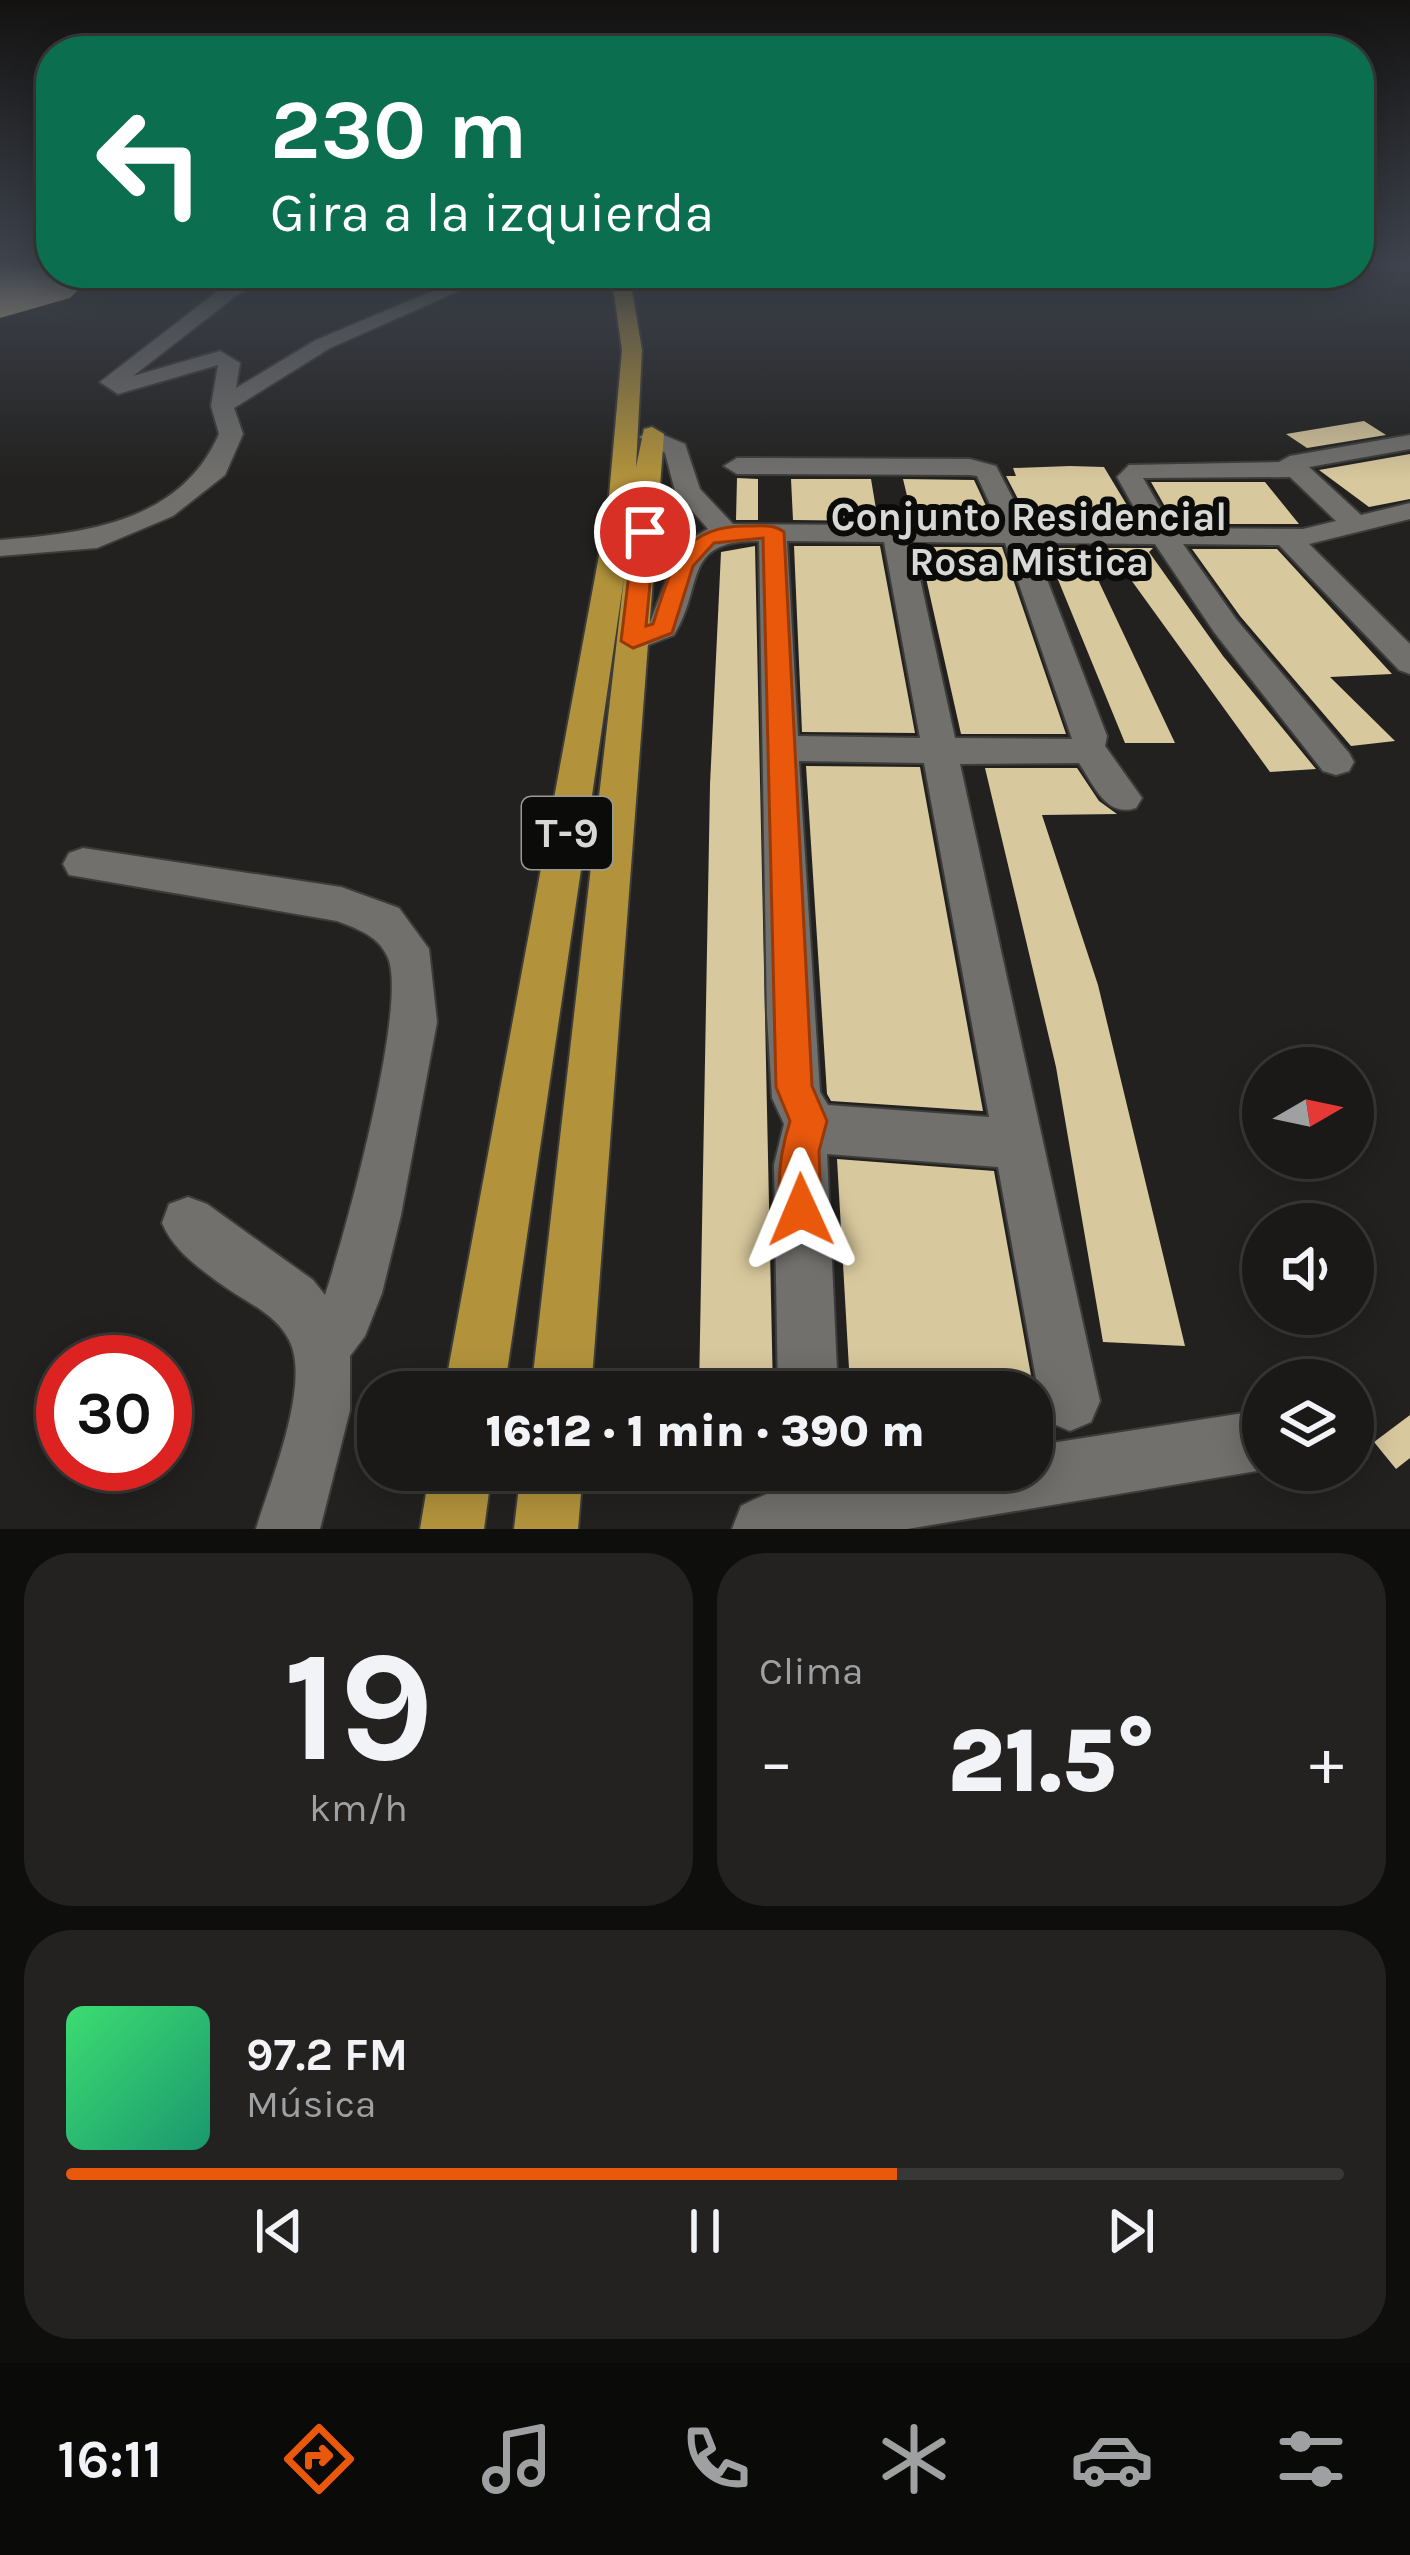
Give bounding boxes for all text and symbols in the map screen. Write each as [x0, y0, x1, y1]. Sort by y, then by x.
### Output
text: 230 m [270, 81, 527, 179]
icon: left [72, 84, 228, 240]
text: Gira a la izquierda [270, 181, 714, 245]
pin [594, 481, 696, 583]
district label: Conjunto Residencial Rosa Mistica [831, 494, 1227, 585]
icon: arrive [612, 499, 678, 565]
road number: T-9 [522, 797, 612, 869]
north arrow [1242, 1047, 1374, 1179]
map controls [1242, 1047, 1374, 1491]
position arrow [738, 1147, 864, 1273]
button: sound [1242, 1203, 1374, 1335]
speed limit sign: 30 [36, 1335, 192, 1491]
button: layers [1242, 1359, 1374, 1491]
text: 16:12 · 1 min · 390 m [485, 1405, 925, 1457]
text: 19 [283, 1616, 434, 1798]
text: Clima [759, 1648, 863, 1694]
text: 21.5° [948, 1708, 1155, 1814]
text: − [759, 1723, 794, 1801]
text: + [1309, 1723, 1344, 1801]
text: km/h [309, 1785, 408, 1831]
text: 97.2 FM [246, 2029, 408, 2081]
text: Música [246, 2081, 376, 2127]
icon: previous [246, 2198, 312, 2264]
icon: pause [672, 2198, 738, 2264]
icon: next [1098, 2198, 1164, 2264]
icon: directions [277, 2417, 361, 2501]
icon: music [475, 2417, 559, 2501]
icon: phone [674, 2417, 758, 2501]
icon: climate [872, 2417, 956, 2501]
icon: car [1070, 2417, 1154, 2501]
icon: filters [1269, 2417, 1353, 2501]
text: 16:11 [57, 2427, 162, 2491]

